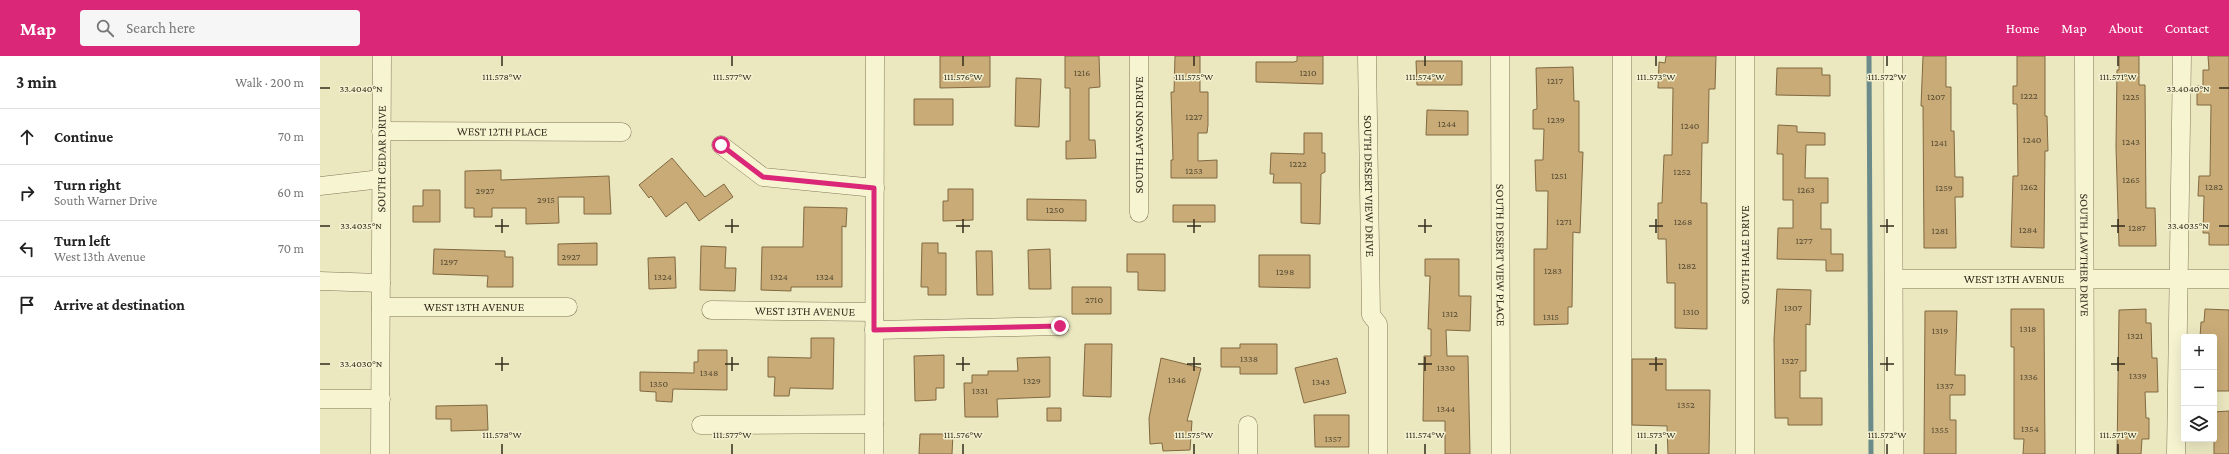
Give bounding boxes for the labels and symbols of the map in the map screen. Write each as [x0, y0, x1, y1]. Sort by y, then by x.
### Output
house number: 1216 [1074, 67, 1090, 78]
house number: 1210 [1299, 67, 1317, 78]
text: 111.578°W [482, 71, 522, 82]
text: 111.577°W [713, 71, 752, 82]
text: 111.576°W [944, 71, 983, 82]
text: 111.575°W [1175, 71, 1214, 82]
text: 111.574°W [1406, 71, 1445, 82]
text: 111.573°W [1637, 71, 1676, 82]
text: 111.572°W [1868, 71, 1907, 82]
text: 111.571°W [2099, 71, 2137, 82]
house number: 1217 [1547, 75, 1563, 86]
street label: SOUTH LAWSON DRIVE [1132, 76, 1146, 194]
text: 33.4040°N [339, 83, 383, 94]
text: 33.4040°N [2166, 83, 2210, 94]
house number: 1222 [2020, 90, 2038, 101]
house number: 1207 [1927, 91, 1945, 102]
house number: 1225 [2122, 91, 2140, 102]
street label: SOUTH CEDAR DRIVE [374, 105, 389, 213]
house number: 1227 [1185, 111, 1203, 122]
house number: 1239 [1547, 114, 1565, 125]
street label: SOUTH DESERT VIEW DRIVE [1361, 115, 1377, 257]
house number: 1244 [1438, 118, 1456, 129]
house number: 1240 [1681, 120, 1700, 131]
street label: WEST 12TH PLACE [457, 124, 548, 139]
house number: 1240 [2023, 134, 2042, 145]
route start [712, 136, 730, 154]
house number: 1243 [2122, 136, 2140, 147]
house number: 1241 [1931, 137, 1947, 148]
house number: 1222 [1289, 158, 1307, 169]
house number: 1253 [1185, 165, 1203, 176]
house number: 1252 [1673, 166, 1691, 177]
house number: 1251 [1551, 170, 1567, 181]
house number: 1265 [2122, 174, 2140, 185]
house number: 1262 [2020, 181, 2038, 192]
house number: 1282 [2205, 181, 2223, 192]
house number: 1259 [1935, 182, 1953, 193]
street label: SOUTH DESERT VIEW PLACE [1493, 184, 1508, 327]
house number: 1263 [1797, 184, 1815, 195]
house number: 2927 [476, 185, 495, 196]
street label: SOUTH LAWTHER DRIVE [2077, 193, 2092, 317]
house number: 2915 [537, 194, 555, 205]
house number: 1250 [1046, 204, 1065, 215]
street label: SOUTH HALE DRIVE [1738, 205, 1752, 305]
house number: 1271 [1556, 216, 1572, 227]
house number: 1268 [1674, 216, 1692, 227]
text: 33.4035°N [340, 220, 382, 231]
text: 33.4035°N [2167, 220, 2209, 231]
house number: 1287 [2128, 222, 2146, 233]
house number: 1284 [2019, 224, 2037, 235]
house number: 1281 [1932, 225, 1948, 236]
house number: 1277 [1795, 235, 1813, 246]
house number: 2927 [562, 251, 581, 262]
house number: 1297 [440, 256, 458, 267]
house number: 1282 [1678, 260, 1696, 271]
house number: 1283 [1544, 265, 1562, 276]
house number: 1298 [1276, 266, 1294, 277]
house number: 1324 [654, 271, 672, 282]
house number: 1324 [770, 271, 788, 282]
house number: 1324 [816, 271, 834, 282]
street label: WEST 13TH AVENUE [1964, 272, 2065, 286]
house number: 2710 [1085, 294, 1103, 305]
street label: WEST 13TH AVENUE [424, 300, 525, 314]
house number: 1307 [1784, 302, 1802, 313]
street label: WEST 13TH AVENUE [755, 304, 856, 319]
house number: 1310 [1682, 306, 1700, 317]
house number: 1312 [1442, 308, 1458, 319]
house number: 1315 [1543, 311, 1559, 322]
route end [1051, 317, 1069, 335]
house number: 1318 [2020, 323, 2036, 334]
house number: 1319 [1932, 325, 1948, 336]
house number: 1321 [2127, 330, 2143, 341]
house number: 1338 [1240, 353, 1258, 364]
house number: 1327 [1781, 355, 1799, 366]
text: 33.4030°N [340, 358, 383, 369]
house number: 1330 [1437, 362, 1456, 373]
house number: 1348 [700, 367, 718, 378]
house number: 1339 [2129, 370, 2147, 381]
house number: 1336 [2020, 371, 2038, 382]
house number: 1346 [1168, 374, 1186, 385]
house number: 1329 [1023, 375, 1041, 386]
house number: 1343 [1312, 376, 1330, 387]
house number: 1350 [650, 378, 669, 389]
house number: 1337 [1936, 380, 1954, 391]
house number: 1331 [972, 385, 988, 396]
house number: 1352 [1677, 399, 1695, 410]
house number: 1344 [1437, 403, 1455, 414]
house number: 1354 [2021, 423, 2039, 434]
house number: 1355 [1931, 424, 1949, 435]
text: 111.578°W [482, 429, 522, 440]
text: 111.577°W [713, 429, 752, 440]
text: 111.576°W [944, 429, 983, 440]
text: 111.575°W [1175, 429, 1214, 440]
text: 111.574°W [1406, 429, 1445, 440]
text: 111.573°W [1637, 429, 1676, 440]
text: 111.572°W [1868, 429, 1907, 440]
text: 111.571°W [2099, 429, 2137, 440]
house number: 1357 [1324, 433, 1342, 444]

